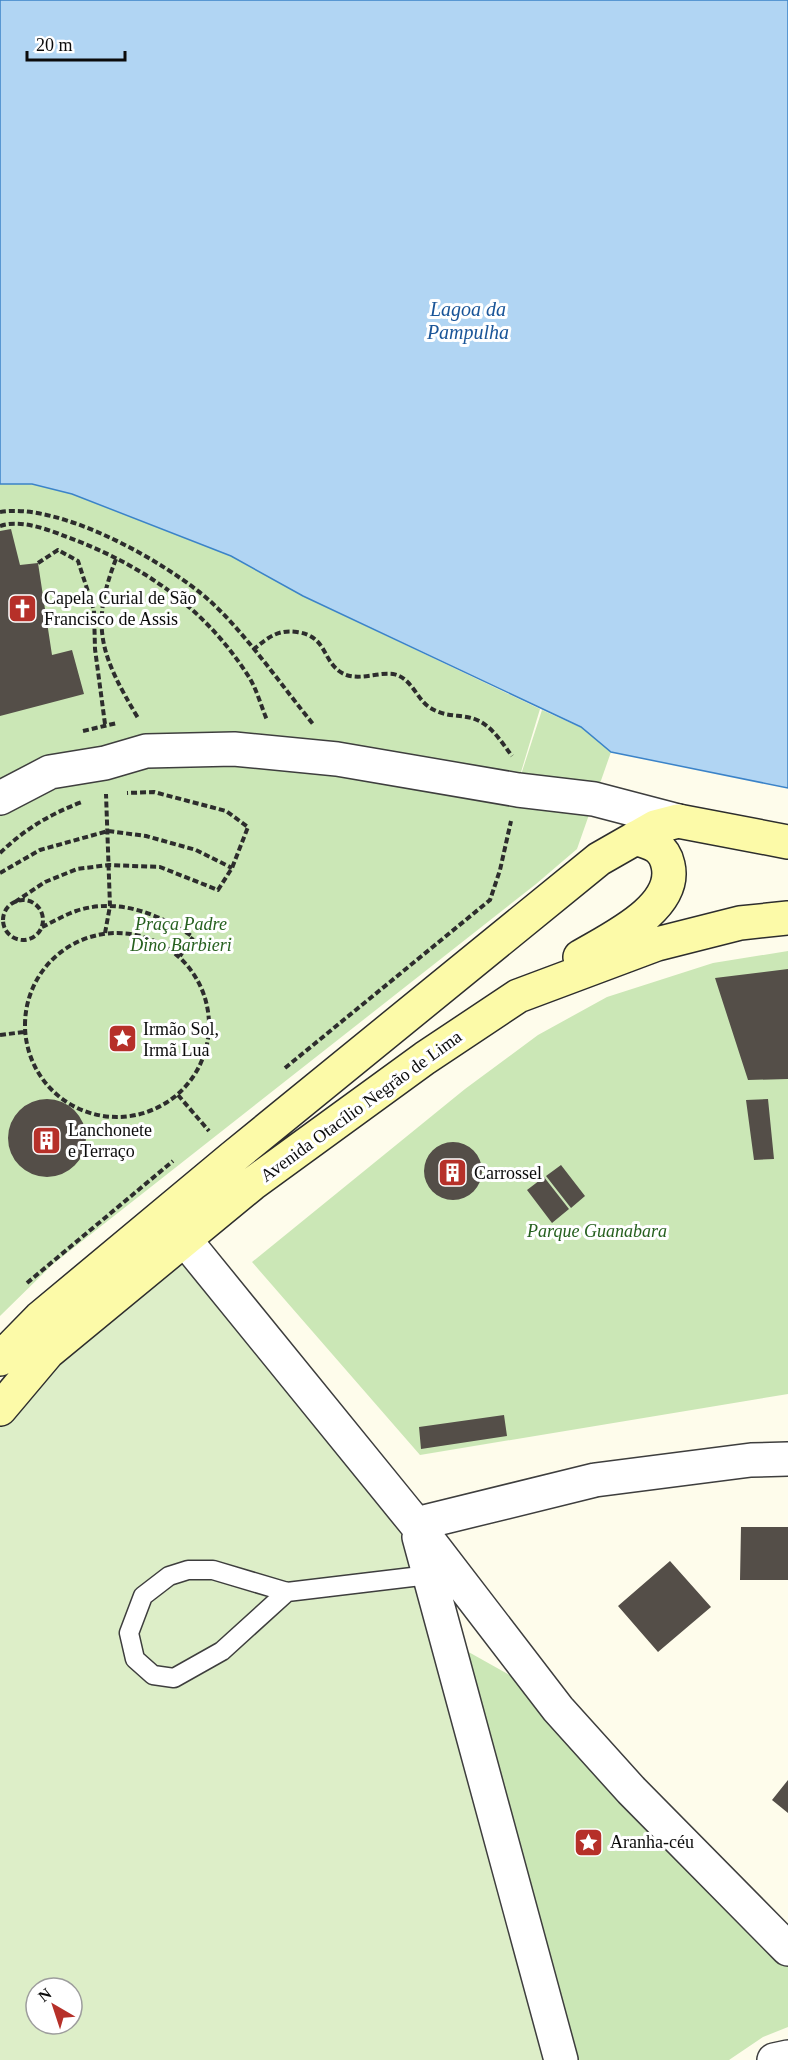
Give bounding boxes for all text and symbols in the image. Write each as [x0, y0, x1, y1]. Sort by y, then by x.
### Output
scale bar [27, 24, 124, 62]
text: 20 m [36, 35, 73, 55]
water label: Lagoa da Pampulha [426, 298, 509, 344]
place label: Capela Curial de São Francisco de Assis [44, 588, 196, 629]
church icon: Capela Curial de São Francisco de Assis [7, 592, 39, 624]
park label: Praça Padre Dino Barbieri [129, 914, 232, 955]
place label: Irmão Sol, Irmã Lua [143, 1019, 219, 1060]
place icon: Irmão Sol, Irmã Lua [106, 1023, 138, 1055]
street label: Avenida Otacílio Negrão de Lima [257, 1026, 465, 1186]
place label: Lanchonete e Terraço [68, 1120, 152, 1161]
building icon: Lanchonete e Terraço [31, 1124, 63, 1156]
building icon: Carrossel [437, 1157, 469, 1189]
place label: Carrossel [474, 1163, 542, 1183]
park label: Parque Guanabara [526, 1221, 667, 1241]
place icon: Aranha-céu [573, 1826, 605, 1858]
place label: Aranha-céu [610, 1832, 694, 1852]
north arrow [24, 1976, 84, 2036]
text: N [35, 1984, 55, 2005]

